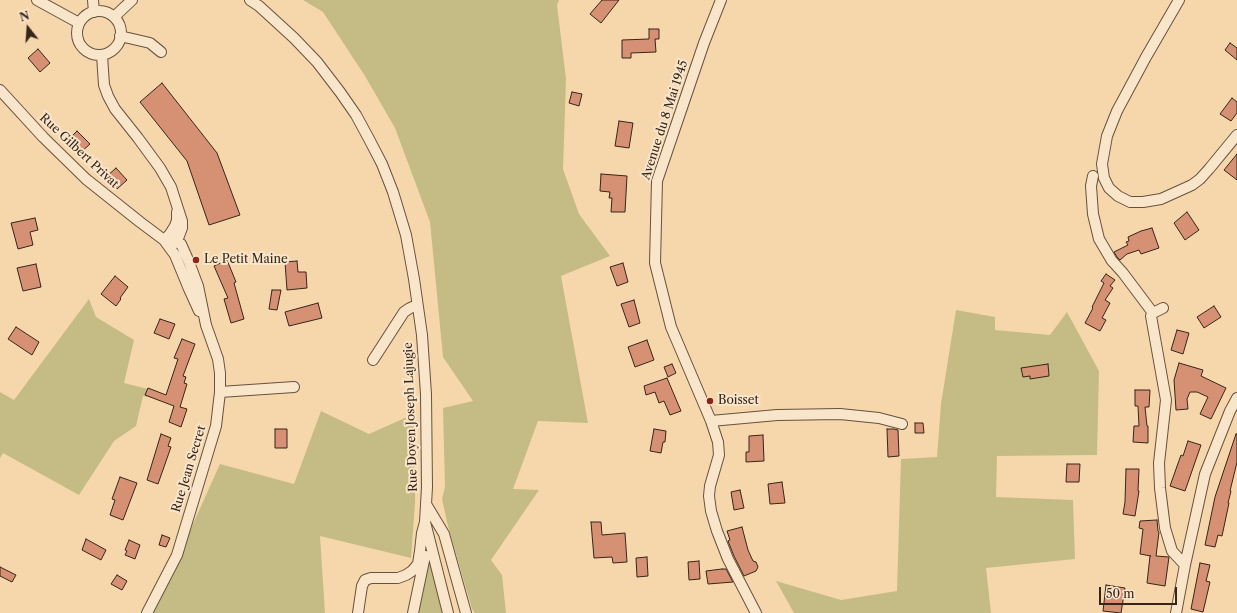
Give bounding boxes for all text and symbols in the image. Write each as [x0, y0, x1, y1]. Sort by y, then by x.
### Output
north arrow [8, 8, 48, 48]
text: N [18, 8, 31, 25]
street label: Avenue du 8 Mai 1945 [639, 58, 691, 182]
street label: Rue Gilbert Privat [37, 111, 121, 191]
place label: Le Petit Maine [204, 253, 288, 267]
marker: Le Petit Maine [191, 255, 201, 265]
street label: Rue Doyen Joseph Lajugie [401, 342, 421, 492]
place label: Boisset [718, 394, 759, 408]
marker: Boisset [705, 396, 715, 406]
street label: Rue Jean Secret [169, 424, 209, 514]
scale bar [1101, 579, 1179, 605]
text: 50 m [1106, 586, 1135, 601]

